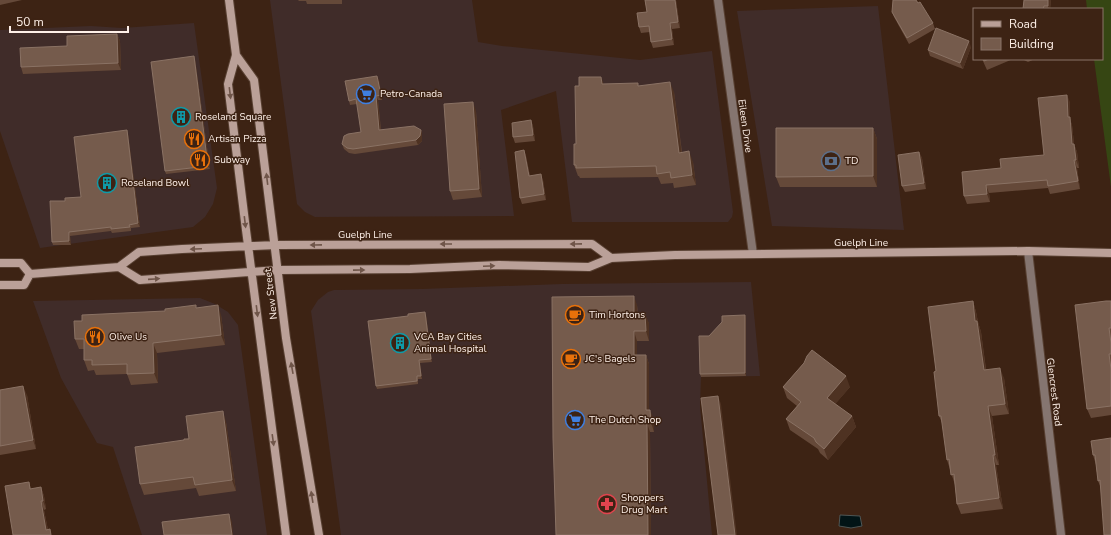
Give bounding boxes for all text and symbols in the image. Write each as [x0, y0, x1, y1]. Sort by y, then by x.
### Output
scale bar [10, 8, 128, 34]
legend [973, 8, 1103, 60]
text: 50 m [16, 14, 44, 30]
text: Road [1009, 16, 1037, 32]
text: Building [1009, 36, 1054, 52]
supermarket icon: Petro-Canada [355, 83, 377, 105]
one-way arrow [226, 87, 233, 99]
place label: Petro-Canada [380, 87, 442, 101]
street label: Eileen Drive [734, 98, 756, 154]
building icon: Roseland Square [170, 106, 192, 128]
place label: Roseland Square [195, 110, 271, 124]
restaurant icon: Artisan Pizza [183, 128, 205, 150]
place label: Artisan Pizza [208, 132, 266, 146]
restaurant icon: Subway [189, 149, 211, 171]
bank icon: TD [820, 150, 842, 172]
place label: Subway [214, 153, 251, 167]
place label: TD [845, 154, 858, 168]
building icon: Roseland Bowl [96, 172, 118, 194]
one-way arrow [264, 173, 270, 185]
place label: Roseland Bowl [121, 176, 189, 190]
one-way arrow [242, 216, 248, 228]
street label: Guelph Line [338, 228, 392, 242]
street label: Guelph Line [834, 236, 888, 250]
one-way arrow [439, 241, 452, 247]
one-way arrow [569, 241, 582, 247]
one-way arrow [309, 242, 322, 248]
one-way arrow [190, 245, 202, 252]
one-way arrow [483, 263, 496, 269]
street label: New Street [261, 267, 281, 320]
one-way arrow [353, 267, 366, 273]
one-way arrow [148, 276, 160, 283]
cafe icon: Tim Hortons [564, 304, 586, 326]
one-way arrow [254, 305, 260, 317]
place label: Tim Hortons [589, 308, 645, 322]
restaurant icon: Olive Us [84, 326, 106, 348]
place label: Olive Us [109, 330, 147, 344]
place label: VCA Bay Cities Animal Hospital [413, 330, 487, 356]
building icon: VCA Bay Cities Animal Hospital [389, 332, 411, 354]
cafe icon: JC's Bagels [560, 348, 582, 370]
place label: JC's Bagels [584, 352, 636, 366]
street label: Glencrest Road [1043, 357, 1065, 427]
one-way arrow [288, 362, 294, 374]
supermarket icon: The Dutch Shop [564, 409, 586, 431]
place label: The Dutch Shop [589, 413, 661, 427]
one-way arrow [270, 434, 276, 446]
one-way arrow [309, 490, 315, 503]
place label: Shoppers Drug Mart [621, 491, 668, 517]
pharmacy icon: Shoppers Drug Mart [596, 493, 618, 515]

